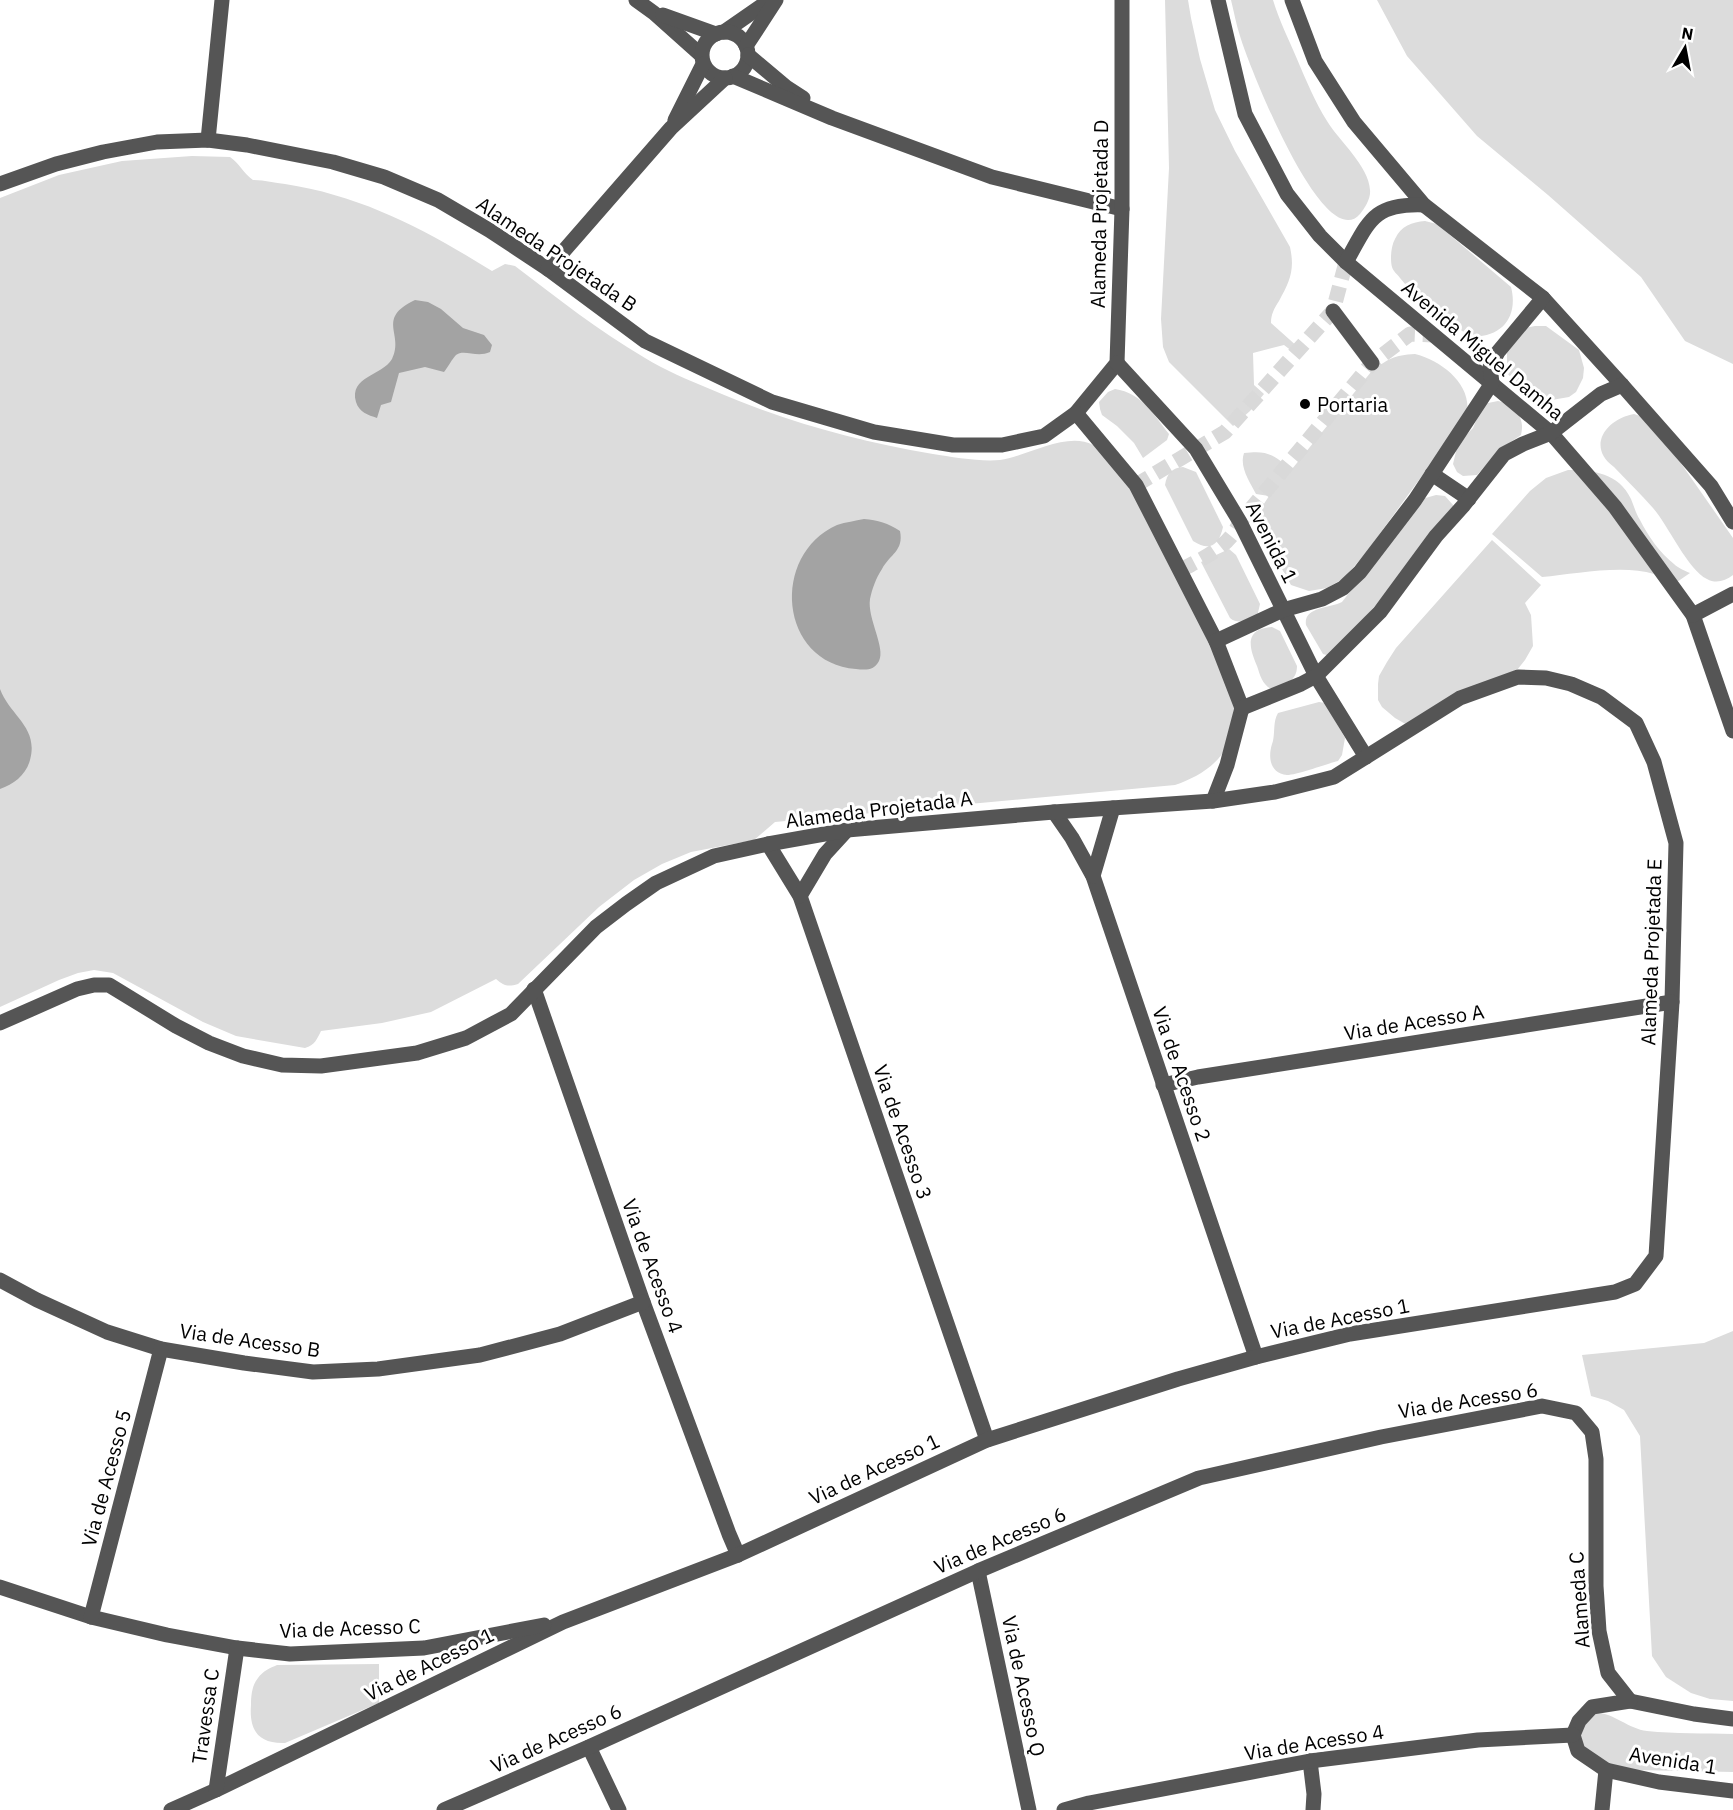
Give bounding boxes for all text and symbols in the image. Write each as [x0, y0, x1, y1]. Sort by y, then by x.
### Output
north arrow [1655, 18, 1715, 78]
text: N [1680, 22, 1695, 44]
street label: Alameda Projetada D [1084, 119, 1114, 309]
street label: Alameda Projetada B [471, 190, 643, 318]
street label: Avenida Miguel Damha [1396, 274, 1570, 426]
place label: Portaria [1317, 391, 1388, 418]
marker: Portaria [1298, 397, 1312, 411]
street label: Avenida 1 [1240, 496, 1304, 588]
street label: Alameda Projetada A [784, 784, 974, 834]
street label: Alameda Projetada E [1634, 858, 1668, 1046]
street label: Via de Acesso A [1342, 998, 1486, 1046]
street label: Via de Acesso 2 [1146, 1003, 1218, 1145]
street label: Via de Acesso 3 [867, 1061, 939, 1203]
street label: Via de Acesso 4 [616, 1195, 690, 1337]
street label: Via de Acesso 1 [1268, 1291, 1412, 1345]
street label: Via de Acesso B [178, 1317, 322, 1363]
street label: Via de Acesso 6 [1396, 1376, 1540, 1424]
street label: Via de Acesso 5 [75, 1406, 137, 1550]
street label: Via de Acesso 1 [804, 1427, 944, 1511]
street label: Via de Acesso 6 [930, 1500, 1070, 1580]
street label: Alameda C [1562, 1551, 1596, 1649]
street label: Via de Acesso C [279, 1612, 421, 1644]
street label: Via de Acesso Q [996, 1613, 1052, 1759]
street label: Via de Acesso 1 [360, 1621, 498, 1707]
street label: Travessa C [185, 1667, 225, 1765]
street label: Via de Acesso 6 [486, 1697, 626, 1779]
street label: Via de Acesso 4 [1242, 1718, 1386, 1766]
street label: Avenida 1 [1627, 1740, 1719, 1780]

